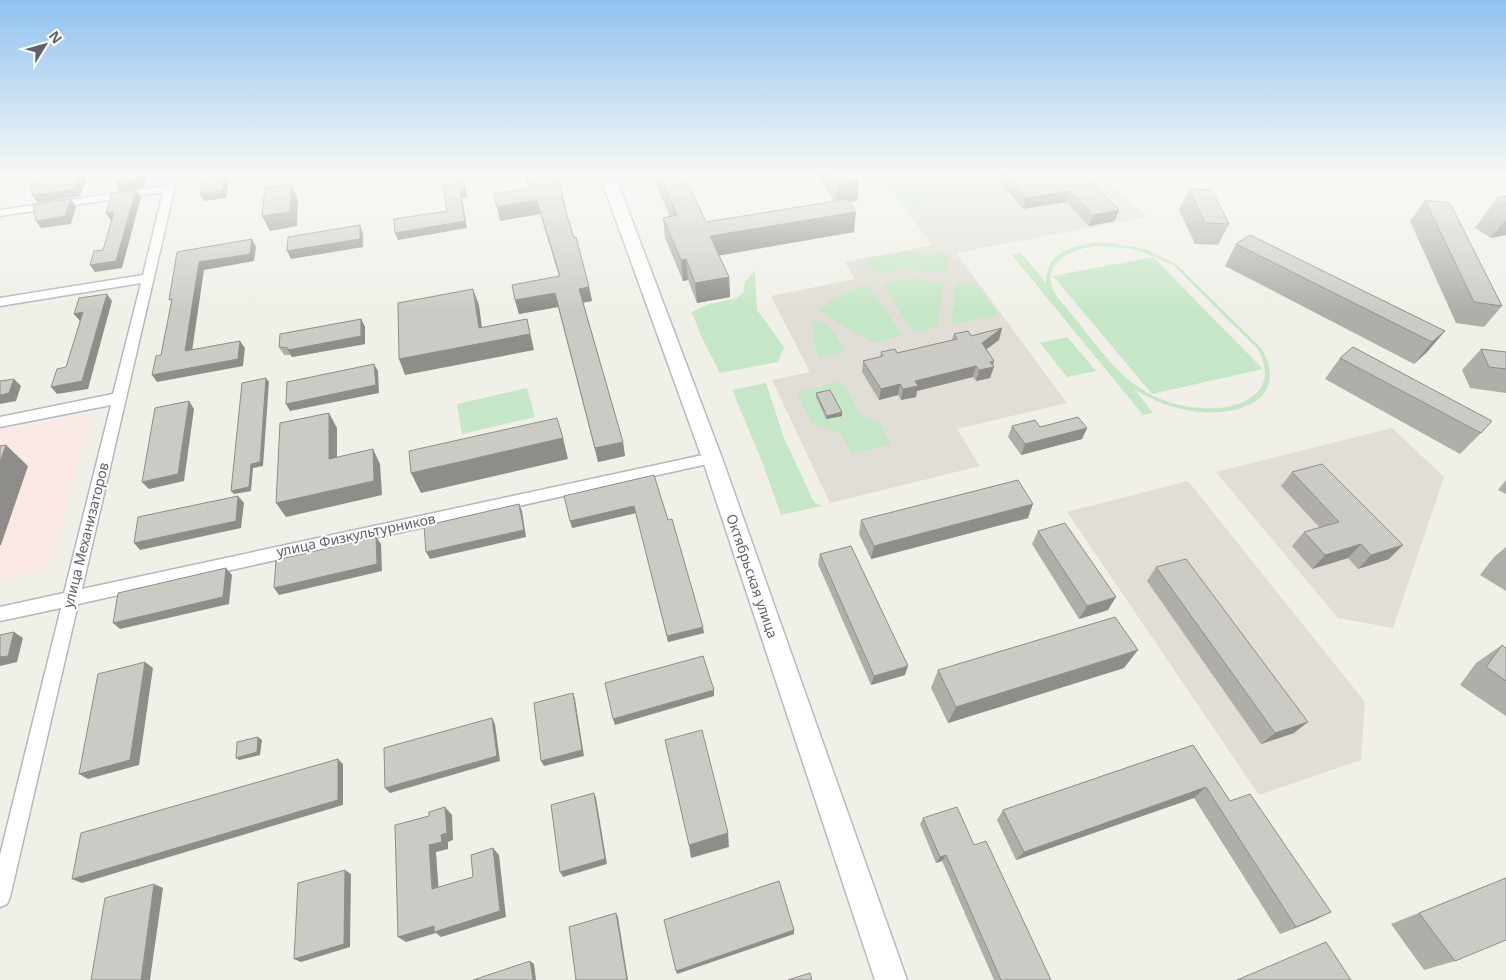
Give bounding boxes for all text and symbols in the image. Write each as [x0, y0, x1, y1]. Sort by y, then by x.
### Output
north arrow [20, 20, 70, 70]
text: N [45, 27, 67, 47]
street label: улица Механизаторов [58, 460, 113, 610]
street label: улица Физкультурников [275, 508, 437, 561]
street label: Октябрьская улица [722, 511, 783, 641]

